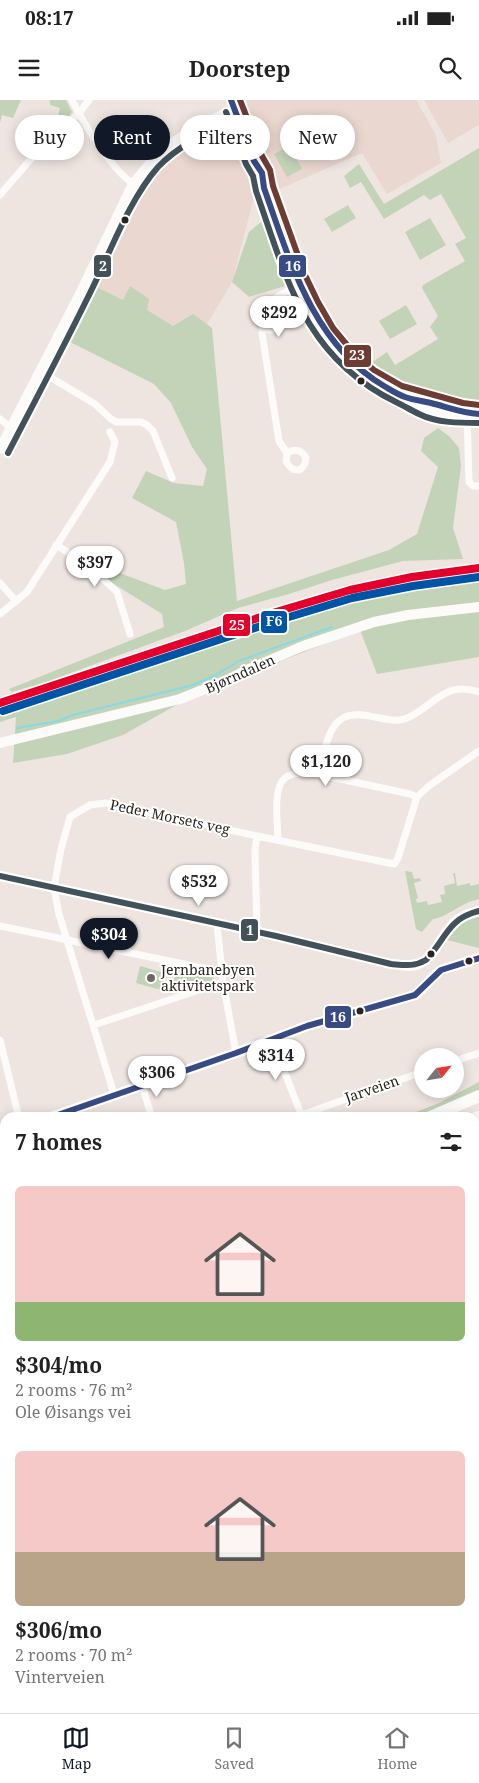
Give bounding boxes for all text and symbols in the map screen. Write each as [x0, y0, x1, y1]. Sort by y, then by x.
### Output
text: 08:17 [25, 5, 74, 31]
text: Doorstep [189, 53, 290, 83]
icon: menu [15, 54, 43, 82]
icon: search [436, 54, 464, 82]
chip: Buy [15, 115, 84, 160]
chip: Rent [94, 115, 170, 160]
chip: Filters [180, 115, 270, 160]
chip: New [280, 115, 355, 160]
unlabelled marker [120, 215, 130, 225]
line badge: 2 [93, 254, 112, 278]
line badge: 16 [278, 254, 307, 278]
text: 2 [99, 256, 107, 275]
text: 16 [285, 256, 301, 275]
pin: $292 [249, 296, 309, 338]
text: $292 [261, 301, 297, 323]
line badge: 23 [343, 344, 372, 368]
text: 23 [349, 345, 365, 364]
unlabelled marker [356, 376, 366, 386]
pin: $397 [65, 546, 125, 588]
text: $397 [77, 551, 113, 573]
line badge: F6 [260, 610, 288, 634]
text: F6 [266, 611, 282, 630]
line badge: 25 [222, 613, 251, 637]
text: 25 [229, 615, 245, 634]
street label: Bjørndalen [202, 650, 278, 697]
pin: $1,120 [285, 744, 367, 787]
text: $1,120 [301, 750, 351, 772]
street label: Peder Morsets veg [109, 795, 232, 839]
pin: $532 [169, 864, 229, 907]
text: $532 [181, 870, 217, 892]
pin: $304 [79, 918, 139, 960]
line badge: 1 [240, 918, 259, 942]
text: 1 [246, 920, 254, 939]
text: $304 [91, 923, 127, 945]
unlabelled marker [426, 949, 436, 959]
unlabelled marker [464, 956, 474, 966]
place label: Jernbanebyen aktivitetspark [160, 960, 255, 995]
marker: Jernbanebyen aktivitetspark [145, 972, 157, 984]
line badge: 16 [324, 1005, 352, 1029]
unlabelled marker [355, 1006, 365, 1016]
text: 16 [330, 1007, 346, 1026]
pin: $314 [246, 1038, 306, 1081]
text: $314 [258, 1044, 294, 1066]
north arrow [414, 1048, 464, 1098]
map controls [414, 1048, 464, 1098]
pin: $306 [127, 1056, 187, 1098]
text: $306 [139, 1061, 175, 1083]
street label: Jarveien [341, 1070, 401, 1107]
text: 7 homes [15, 1128, 102, 1156]
icon: filters [437, 1128, 465, 1156]
icon: home [195, 1219, 285, 1309]
text: $304/mo [15, 1351, 102, 1379]
text: 2 rooms · 76 m² [15, 1379, 132, 1401]
text: Ole Øisangs vei [15, 1401, 131, 1423]
icon: home [195, 1484, 285, 1574]
text: $306/mo [15, 1616, 102, 1644]
text: 2 rooms · 70 m² [15, 1644, 132, 1666]
text: Vinterveien [15, 1666, 105, 1688]
tab: Map [62, 1724, 91, 1773]
tab: Saved [215, 1724, 254, 1773]
tab: Home [377, 1724, 417, 1773]

